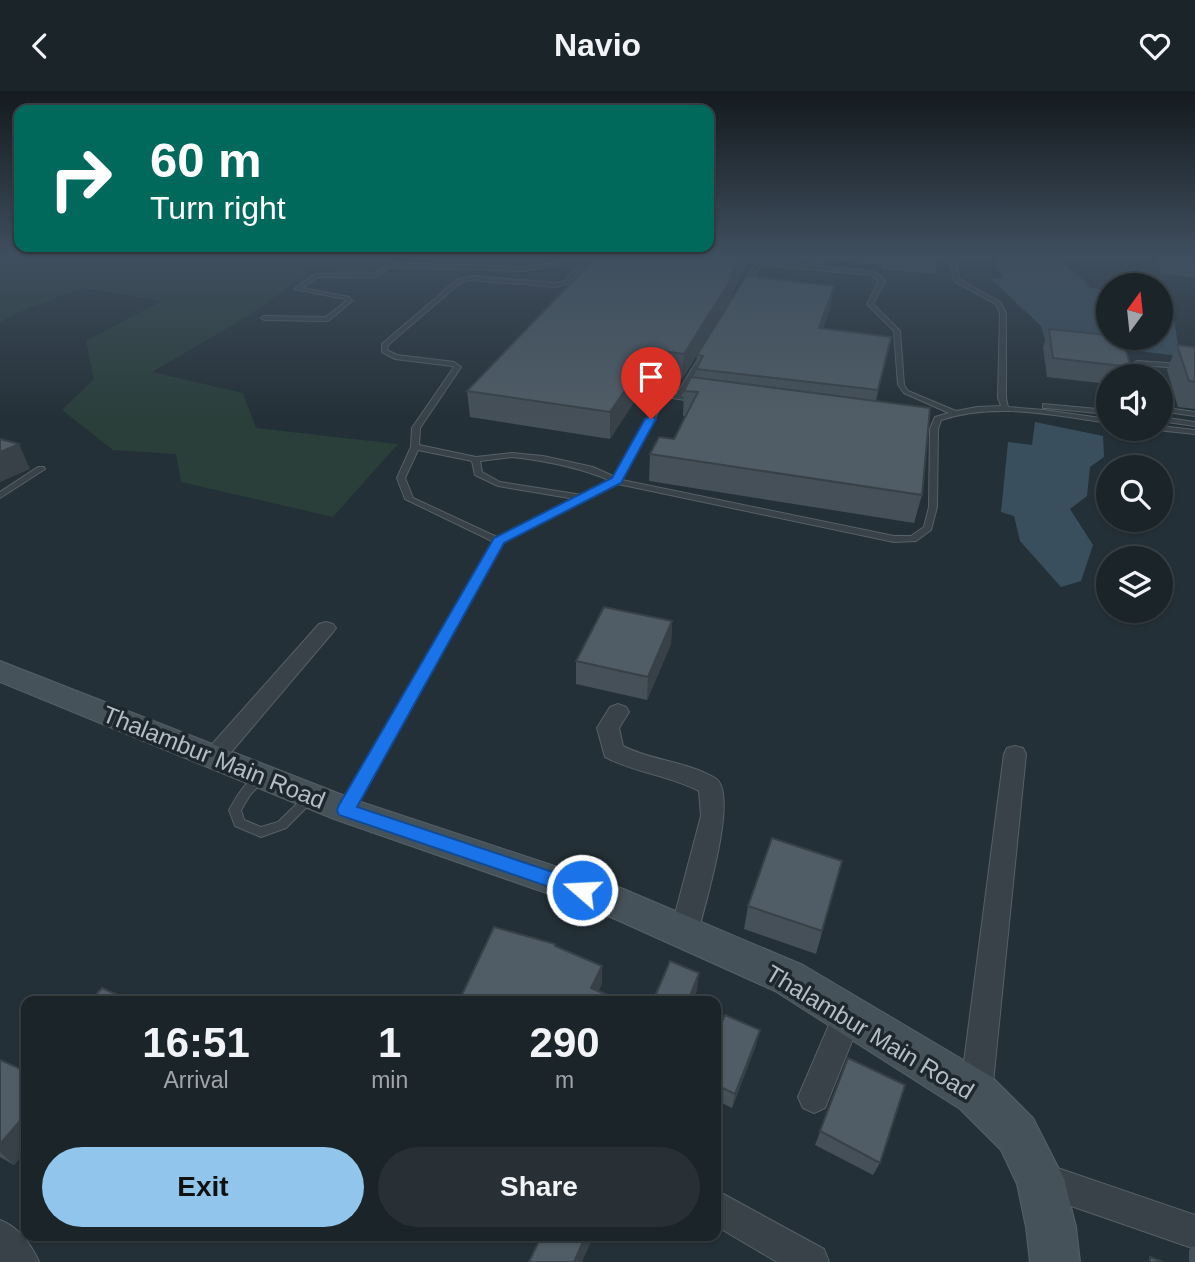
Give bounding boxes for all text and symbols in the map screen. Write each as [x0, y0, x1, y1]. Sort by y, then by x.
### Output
icon: back [21, 27, 59, 65]
text: Navio [554, 27, 641, 63]
icon: heart [1136, 27, 1174, 65]
icon: right [35, 133, 126, 224]
text: 60 m [150, 133, 262, 187]
text: Turn right [150, 190, 286, 226]
north arrow [1096, 273, 1172, 350]
map controls [1096, 273, 1173, 623]
pin [621, 347, 681, 419]
icon: arrive [632, 358, 670, 396]
button: sound [1096, 364, 1173, 441]
button: search [1096, 455, 1173, 532]
button: layers [1096, 546, 1173, 623]
street label: Thalambur Main Road [99, 700, 329, 814]
position arrow [545, 853, 619, 927]
street label: Thalambur Main Road [761, 959, 979, 1105]
text: 16:51 [142, 1019, 250, 1066]
text: 1 [378, 1019, 401, 1066]
text: 290 [530, 1019, 600, 1066]
text: Arrival [163, 1067, 229, 1093]
text: min [371, 1067, 408, 1093]
text: m [555, 1067, 574, 1093]
button: Exit [42, 1147, 364, 1227]
button: Share [378, 1147, 700, 1227]

